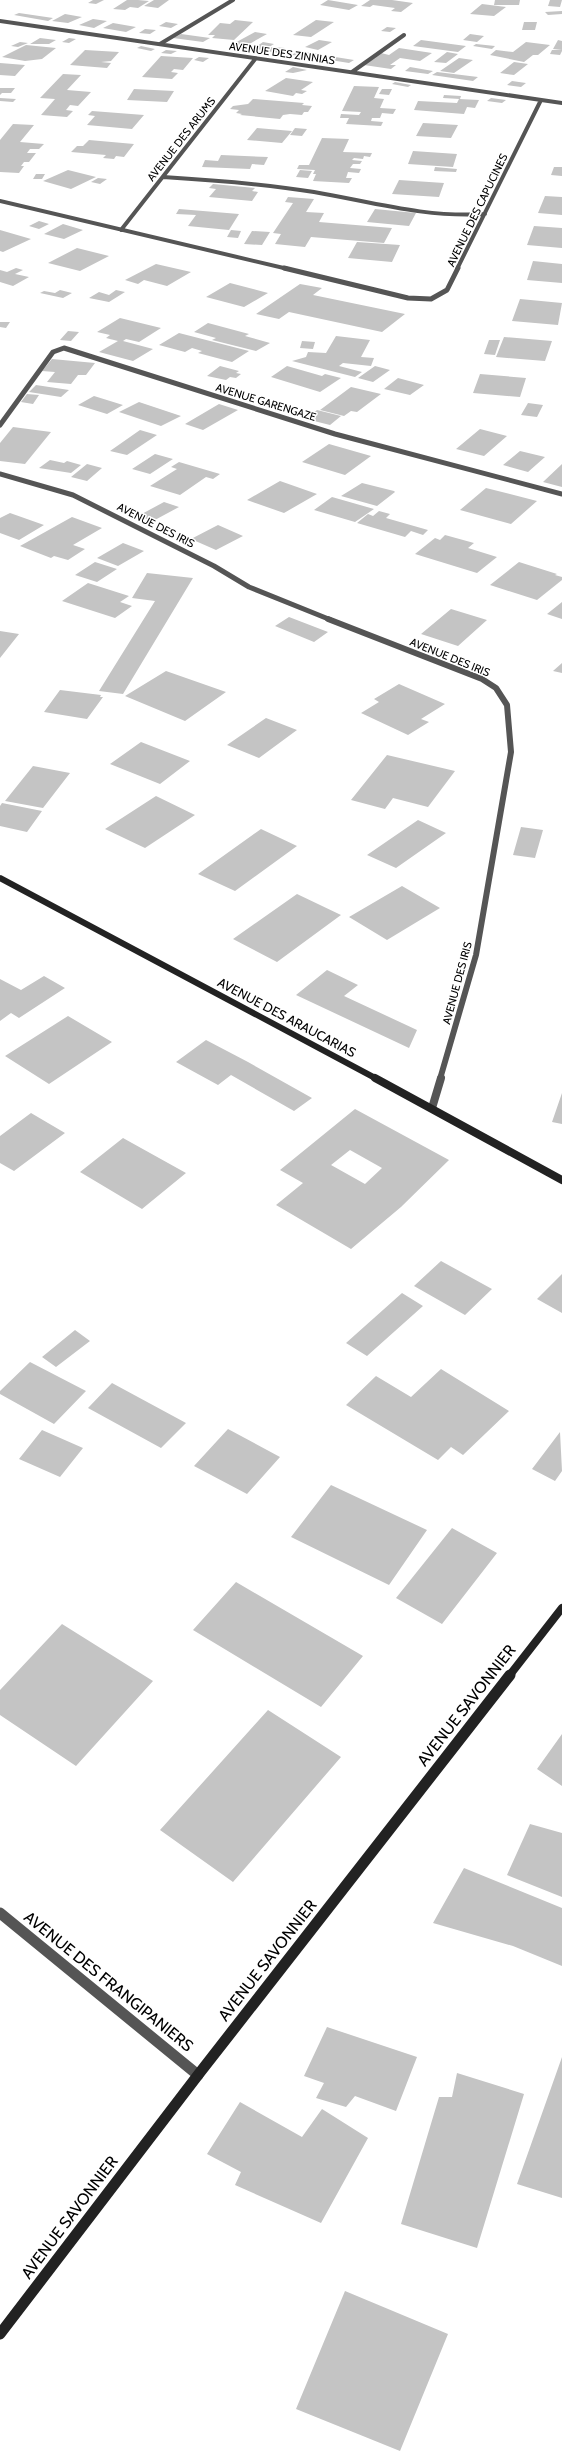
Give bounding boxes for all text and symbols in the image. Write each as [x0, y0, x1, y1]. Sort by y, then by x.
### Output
street label: AVENUE DES ZINNIAS [228, 39, 336, 67]
street label: AVENUE DES ARUMS [144, 94, 219, 184]
street label: AVENUE DES CAPUCINES [444, 151, 511, 269]
street label: AVENUE GARENGAZE [214, 380, 318, 424]
street label: AVENUE DES IRIS [115, 499, 198, 551]
street label: AVENUE DES IRIS [408, 635, 493, 680]
street label: AVENUE DES IRIS [439, 940, 475, 1026]
street label: AVENUE DES ARAUCARIAS [215, 974, 359, 1060]
street label: AVENUE SAVONNIER [413, 1641, 520, 1770]
street label: AVENUE SAVONNIER [214, 1896, 321, 2025]
street label: AVENUE DES FRANGIPANIERS [20, 1907, 197, 2055]
street label: AVENUE SAVONNIER [17, 2152, 122, 2282]

